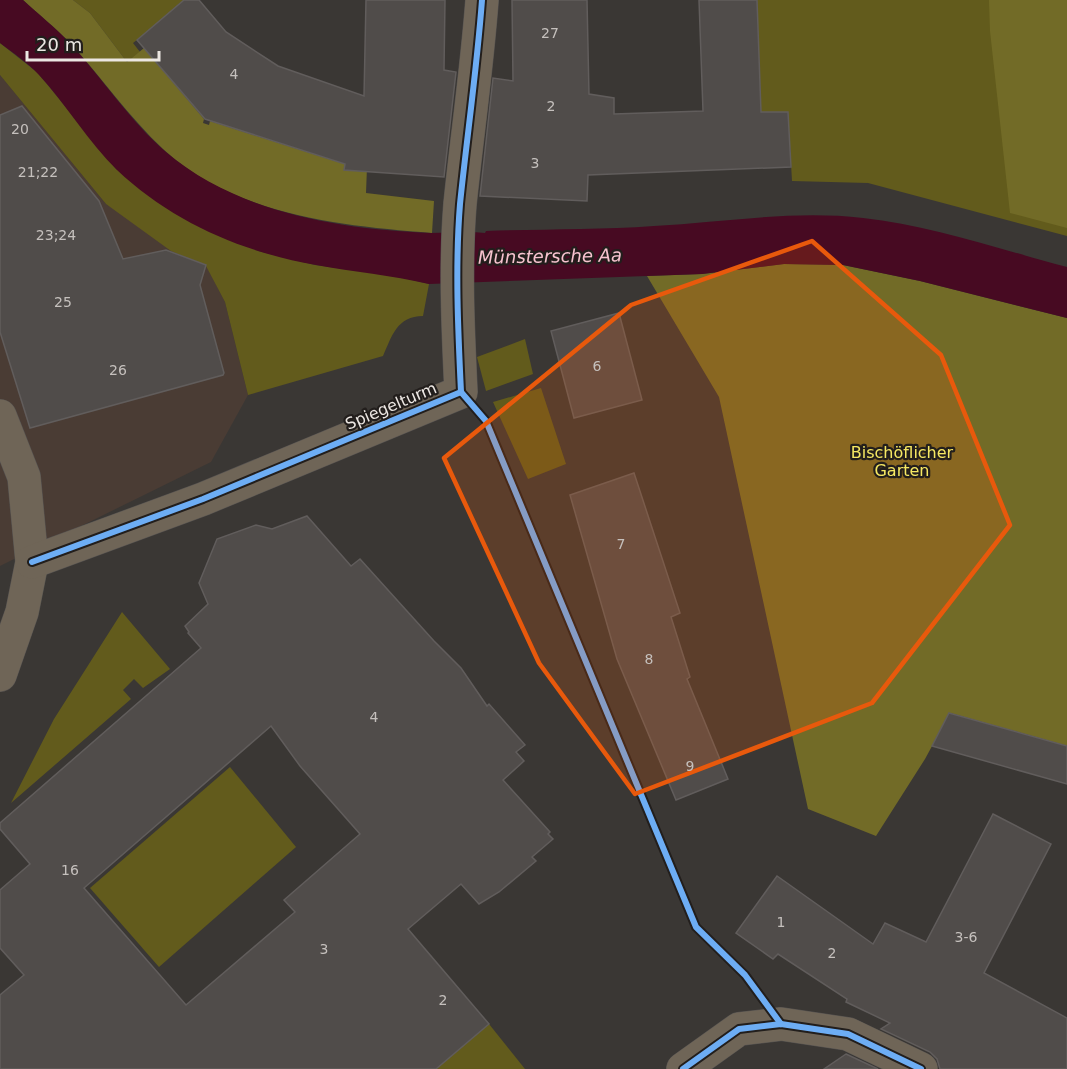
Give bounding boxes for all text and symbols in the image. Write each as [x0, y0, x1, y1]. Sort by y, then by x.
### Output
scale bar [27, 24, 159, 62]
house number: 27 [541, 25, 559, 41]
text: 20 m [36, 34, 82, 55]
house number: 4 [230, 66, 239, 82]
house number: 2 [547, 98, 555, 114]
house number: 20 [11, 121, 29, 137]
house number: 3 [531, 155, 539, 171]
house number: 21;22 [18, 164, 58, 180]
house number: 23;24 [36, 227, 76, 243]
water label: Münstersche Aa [478, 244, 622, 268]
house number: 25 [54, 294, 72, 310]
house number: 6 [593, 358, 602, 374]
house number: 26 [109, 362, 127, 378]
street label: Spiegelturm [342, 378, 440, 434]
park label: Bischöflicher Garten [851, 443, 954, 480]
house number: 7 [617, 536, 625, 552]
house number: 8 [645, 651, 653, 667]
house number: 4 [370, 709, 379, 725]
house number: 9 [686, 758, 694, 774]
house number: 16 [61, 862, 79, 878]
house number: 1 [777, 914, 785, 930]
house number: 3-6 [955, 929, 978, 945]
house number: 3 [320, 941, 328, 957]
house number: 2 [828, 945, 836, 961]
house number: 2 [439, 992, 447, 1008]

